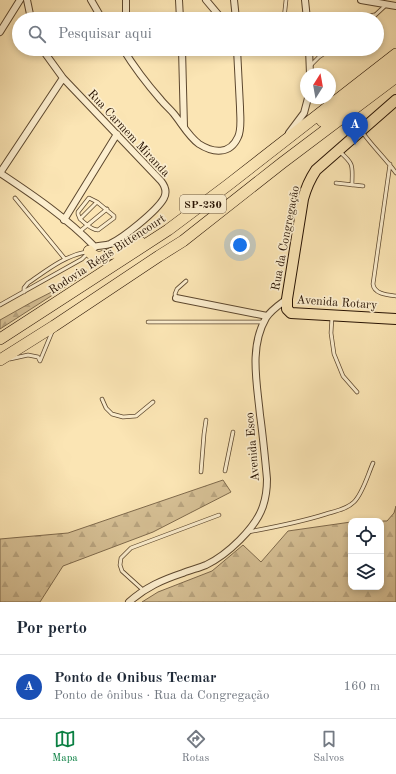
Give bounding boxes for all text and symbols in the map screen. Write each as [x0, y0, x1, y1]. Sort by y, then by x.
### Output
search box [12, 12, 384, 56]
icon: search [26, 23, 48, 45]
text: Pesquisar aqui [58, 27, 152, 42]
north arrow [300, 68, 336, 104]
street label: Rua Carmem Miranda [85, 88, 172, 179]
pin: A [342, 112, 368, 145]
street label: Rua da Congregação [270, 185, 302, 292]
road number: SP-230 [180, 195, 226, 213]
street label: Rodovia Régis Bittencourt [47, 213, 168, 297]
your location [230, 235, 250, 255]
street label: Avenida Rotary [296, 294, 378, 312]
street label: Avenida Esco [244, 412, 262, 482]
map controls [348, 518, 384, 590]
button: locate [348, 518, 384, 554]
button: layers [348, 554, 384, 590]
text: Por perto [16, 620, 87, 637]
text: Ponto de Onibus Tecmar [54, 671, 217, 686]
text: A [24, 680, 34, 693]
text: 160 m [343, 680, 380, 693]
text: Ponto de ônibus · Rua da Congregação [54, 689, 269, 702]
tab: Mapa [52, 728, 78, 766]
tab: Rotas [182, 728, 209, 766]
tab: Salvos [313, 728, 344, 766]

